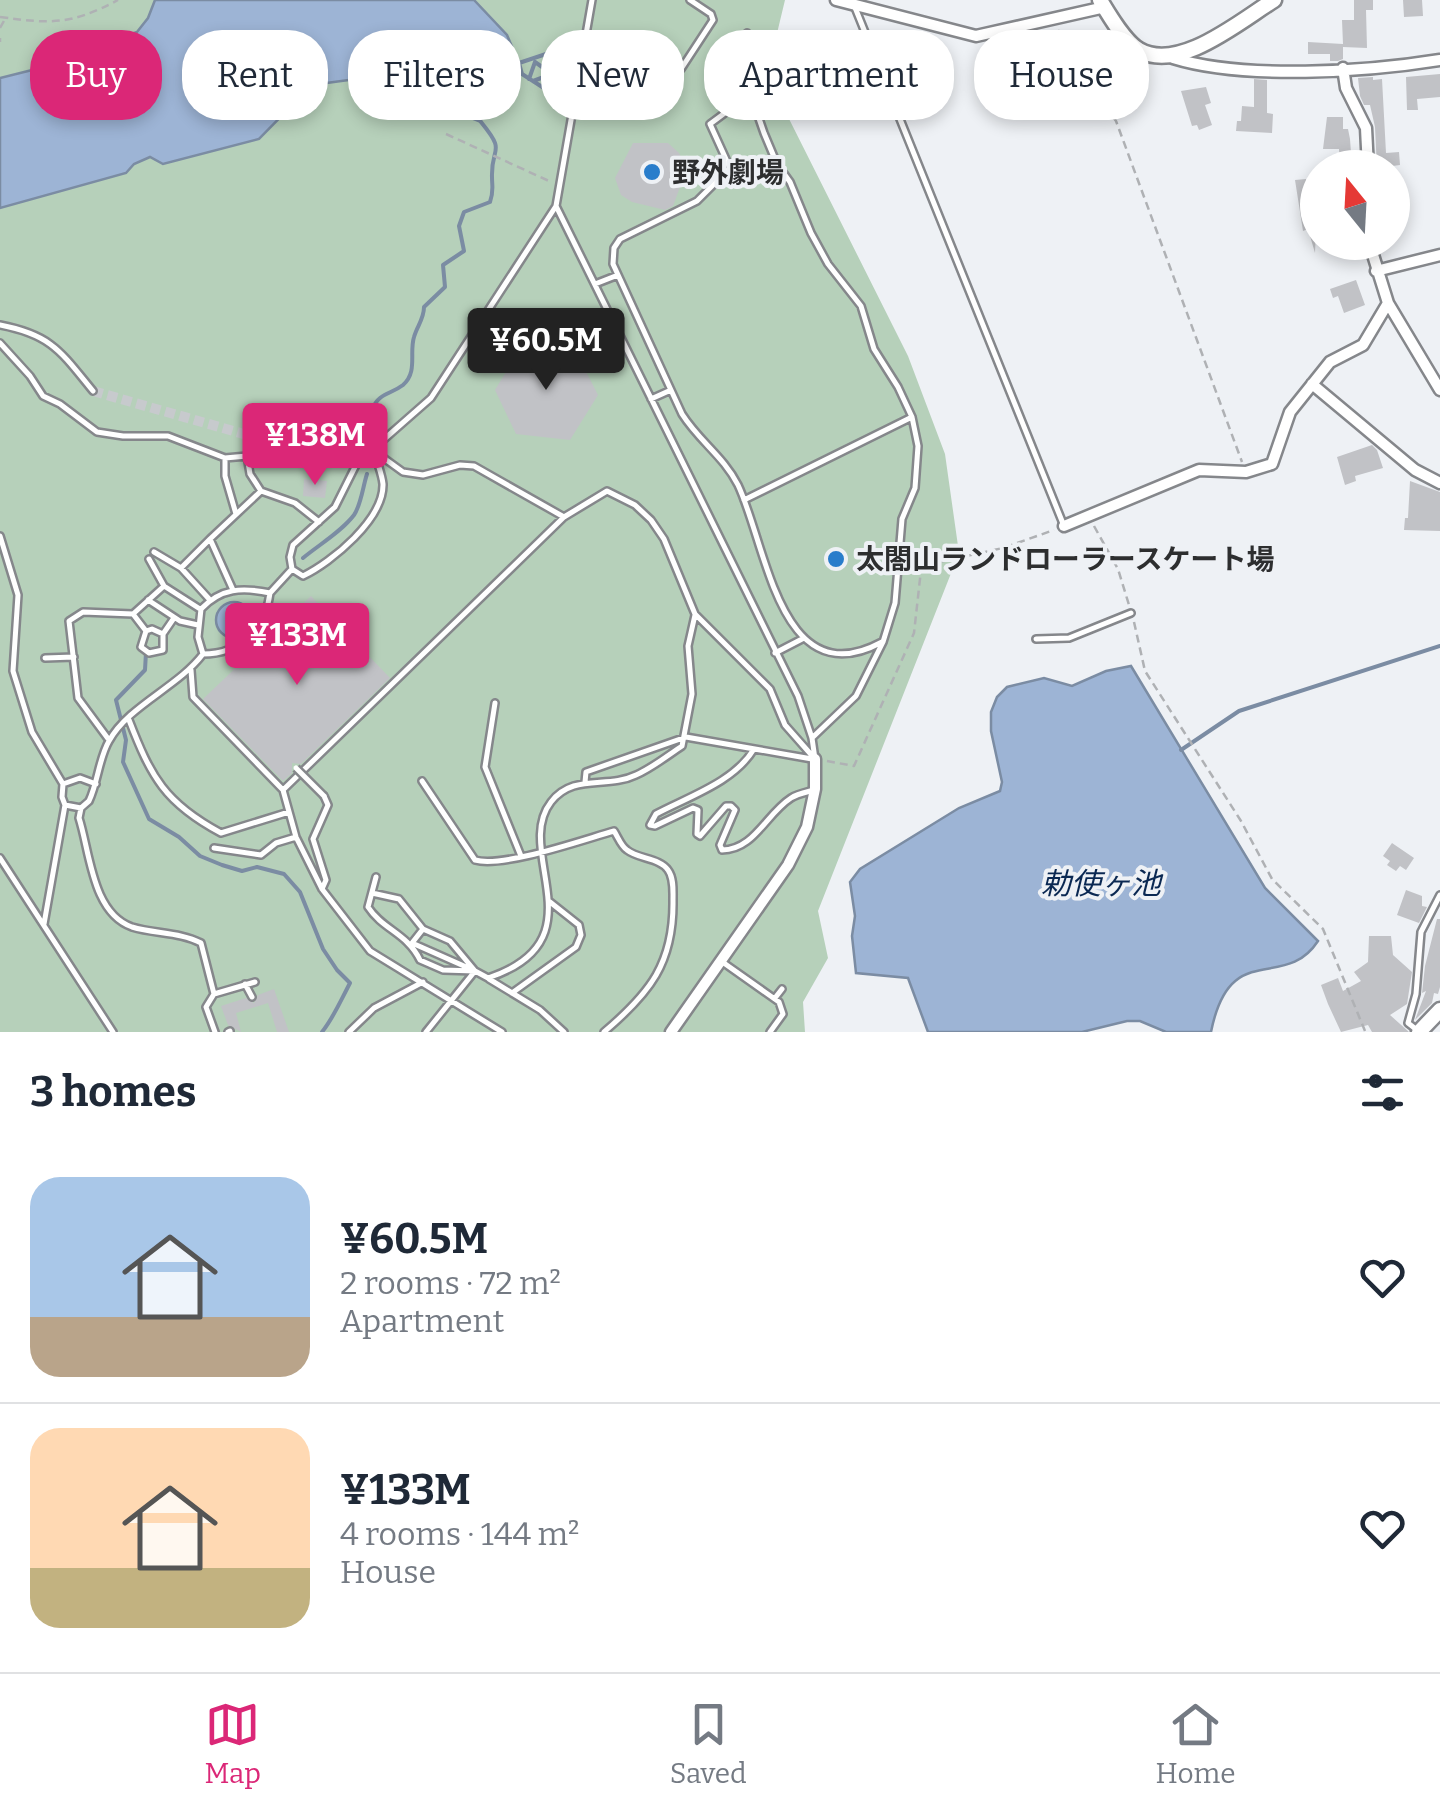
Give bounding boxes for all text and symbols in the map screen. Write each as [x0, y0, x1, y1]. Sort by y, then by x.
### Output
chip: Buy [30, 30, 162, 120]
chip: Rent [182, 30, 328, 120]
chip: Filters [348, 30, 521, 120]
chip: New [541, 30, 684, 120]
chip: Apartment [704, 30, 954, 120]
chip: House [974, 30, 1149, 120]
north arrow [1300, 150, 1410, 260]
map controls [1300, 150, 1410, 260]
place label: 野外劇場 [672, 156, 784, 189]
marker: 野外劇場 [641, 161, 663, 183]
pin: ¥60.5M [465, 308, 627, 393]
text: ¥60.5M [490, 321, 602, 359]
pin: ¥138M [245, 403, 385, 488]
text: ¥138M [264, 416, 366, 454]
place label: 太閤山ランドローラースケート場 [856, 543, 1275, 576]
marker: 太閤山ランドローラースケート場 [825, 548, 847, 570]
pin: ¥133M [227, 603, 367, 688]
text: ¥133M [247, 616, 347, 654]
water label: 勅使ヶ池 [1041, 866, 1164, 902]
icon: filters [1355, 1065, 1410, 1120]
text: 3 homes [30, 1067, 196, 1117]
text: ¥60.5M [340, 1214, 488, 1264]
icon: home [110, 1217, 230, 1337]
icon: heart [1355, 1250, 1410, 1305]
text: 2 rooms · 72 m² [340, 1264, 561, 1302]
text: Apartment [340, 1302, 504, 1340]
text: ¥133M [340, 1465, 471, 1515]
icon: home [110, 1468, 230, 1588]
icon: heart [1355, 1501, 1410, 1556]
text: 4 rooms · 144 m² [340, 1515, 579, 1553]
text: House [340, 1553, 436, 1591]
tab: Map [204, 1697, 261, 1790]
tab: Saved [670, 1697, 747, 1790]
tab: Home [1156, 1697, 1236, 1790]

